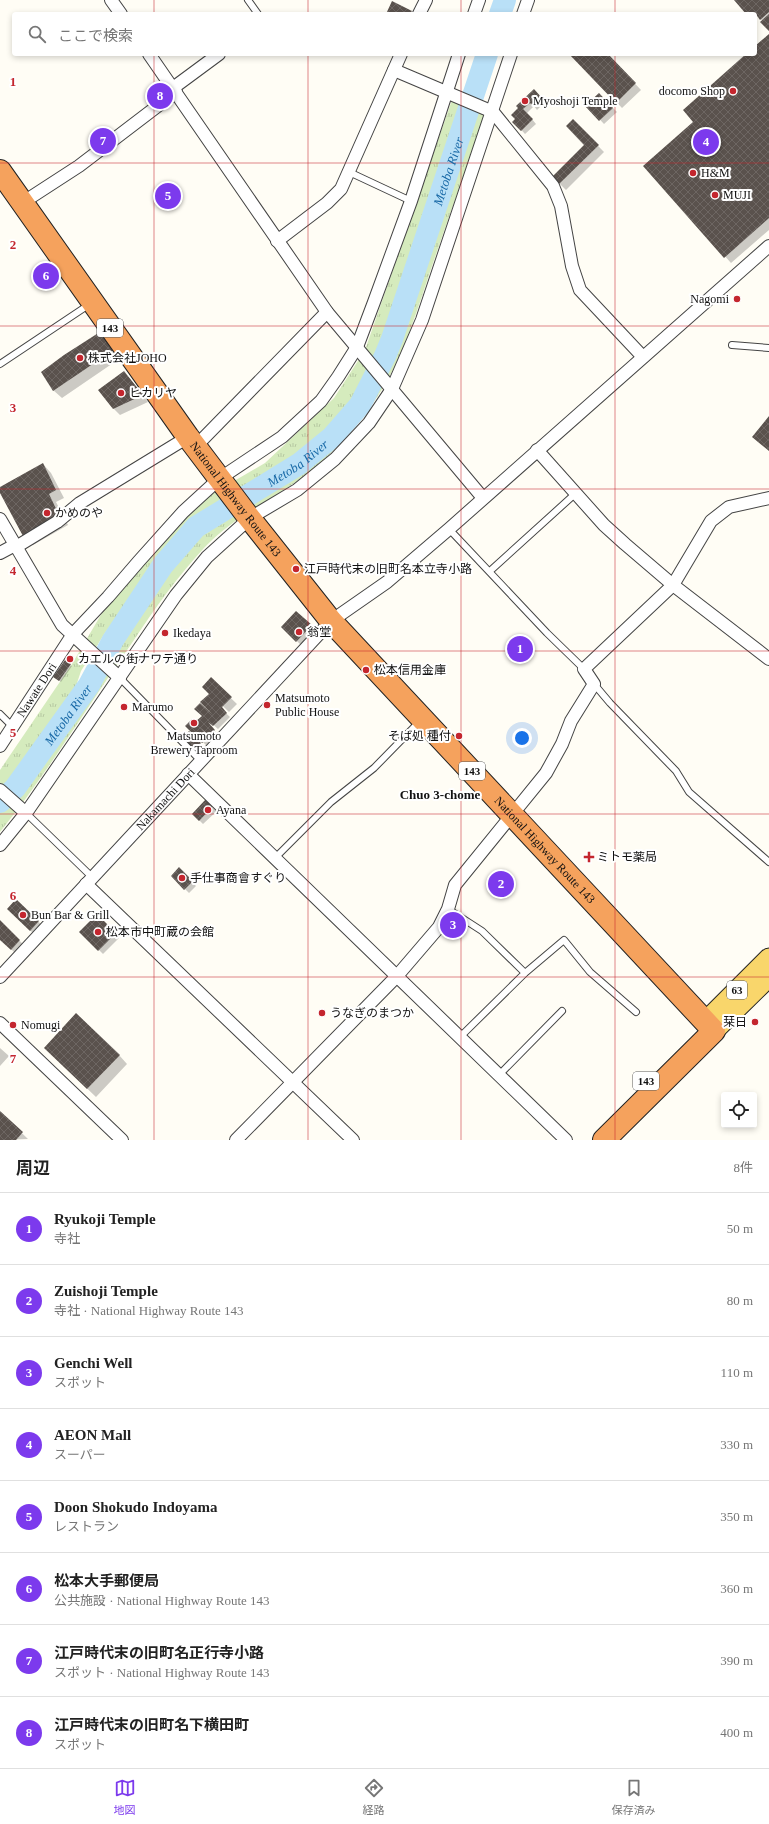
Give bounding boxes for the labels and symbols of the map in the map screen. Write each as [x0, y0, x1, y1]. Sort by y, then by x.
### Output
text: 1 [10, 74, 16, 89]
pin: 8 [147, 81, 173, 111]
place label: docomo Shop [659, 84, 725, 98]
marker: docomo Shop [728, 86, 738, 96]
place label: Myoshoji Temple [533, 94, 618, 108]
marker: Myoshoji Temple [520, 96, 530, 106]
pin: 7 [90, 126, 116, 156]
pin: 4 [693, 127, 719, 157]
water label: Metoba River [429, 134, 467, 208]
place label: H&M [701, 166, 730, 180]
marker: H&M [688, 168, 698, 178]
pin: 5 [155, 181, 181, 211]
place label: MUJI [723, 188, 751, 202]
marker: MUJI [710, 190, 720, 200]
text: 2 [10, 237, 16, 252]
pin: 6 [33, 261, 59, 291]
place label: Nagomi [690, 292, 730, 306]
marker: Nagomi [732, 294, 742, 304]
road number: 143 [97, 319, 123, 337]
place label: 株式会社JOHO [88, 351, 167, 365]
marker: 株式会社JOHO [75, 353, 85, 363]
place label: ヒカリヤ [129, 386, 177, 400]
marker: ヒカリヤ [116, 388, 126, 398]
text: 3 [10, 400, 17, 415]
water label: Metoba River [263, 435, 332, 490]
street label: National Highway Route 143 [187, 439, 284, 559]
place label: かめのや [55, 506, 103, 520]
marker: かめのや [42, 508, 52, 518]
place label: 江戸時代末の旧町名本立寺小路 [304, 562, 472, 576]
text: 4 [10, 563, 17, 578]
marker: 江戸時代末の旧町名本立寺小路 [291, 564, 301, 574]
place label: 翁堂 [307, 625, 331, 639]
place label: Ikedaya [173, 626, 212, 640]
marker: 翁堂 [294, 627, 304, 637]
marker: Ikedaya [160, 628, 170, 638]
pin: 1 [507, 634, 533, 664]
place label: カエルの街ナワテ通り [78, 652, 198, 666]
marker: カエルの街ナワテ通り [65, 654, 75, 664]
street label: Nawate Dori [14, 660, 60, 720]
place label: 松本信用金庫 [374, 663, 446, 677]
marker: 松本信用金庫 [361, 665, 371, 675]
water label: Metoba River [40, 680, 95, 749]
place label: Matsumoto Public House [275, 691, 339, 719]
place label: Marumo [132, 700, 173, 714]
marker: Matsumoto Public House [262, 700, 272, 710]
marker: Marumo [119, 702, 129, 712]
marker: Matsumoto Brewery Taproom [189, 718, 199, 728]
text: 5 [10, 725, 17, 740]
your location [512, 728, 532, 748]
place label: Matsumoto Brewery Taproom [150, 729, 238, 757]
place label: そば処 種付 [388, 729, 451, 743]
marker: そば処 種付 [454, 731, 464, 741]
road number: 143 [459, 762, 485, 780]
street label: Nakamachi Dori [133, 765, 198, 833]
district label: Chuo 3-chome [400, 787, 480, 802]
street label: National Highway Route 143 [492, 794, 598, 906]
place label: Ayana [216, 803, 247, 817]
marker: Ayana [203, 805, 213, 815]
place label: ミトモ薬局 [597, 850, 657, 864]
marker: ミトモ薬局 [584, 852, 594, 862]
pin: 2 [488, 869, 514, 899]
place label: 手仕事商會すぐり [190, 871, 286, 885]
marker: 手仕事商會すぐり [177, 873, 187, 883]
text: 6 [10, 888, 17, 903]
place label: Bun Bar & Grill [31, 908, 110, 922]
marker: Bun Bar & Grill [18, 910, 28, 920]
pin: 3 [440, 910, 466, 940]
place label: 松本市中町蔵の会館 [106, 925, 214, 939]
marker: 松本市中町蔵の会館 [93, 927, 103, 937]
road number: 63 [727, 981, 747, 999]
place label: うなぎのまつか [330, 1006, 414, 1020]
marker: うなぎのまつか [317, 1008, 327, 1018]
place label: 栞日 [723, 1015, 747, 1029]
marker: 栞日 [750, 1017, 760, 1027]
place label: Nomugi [21, 1018, 61, 1032]
marker: Nomugi [8, 1020, 18, 1030]
text: 7 [10, 1051, 17, 1066]
road number: 143 [633, 1072, 659, 1090]

